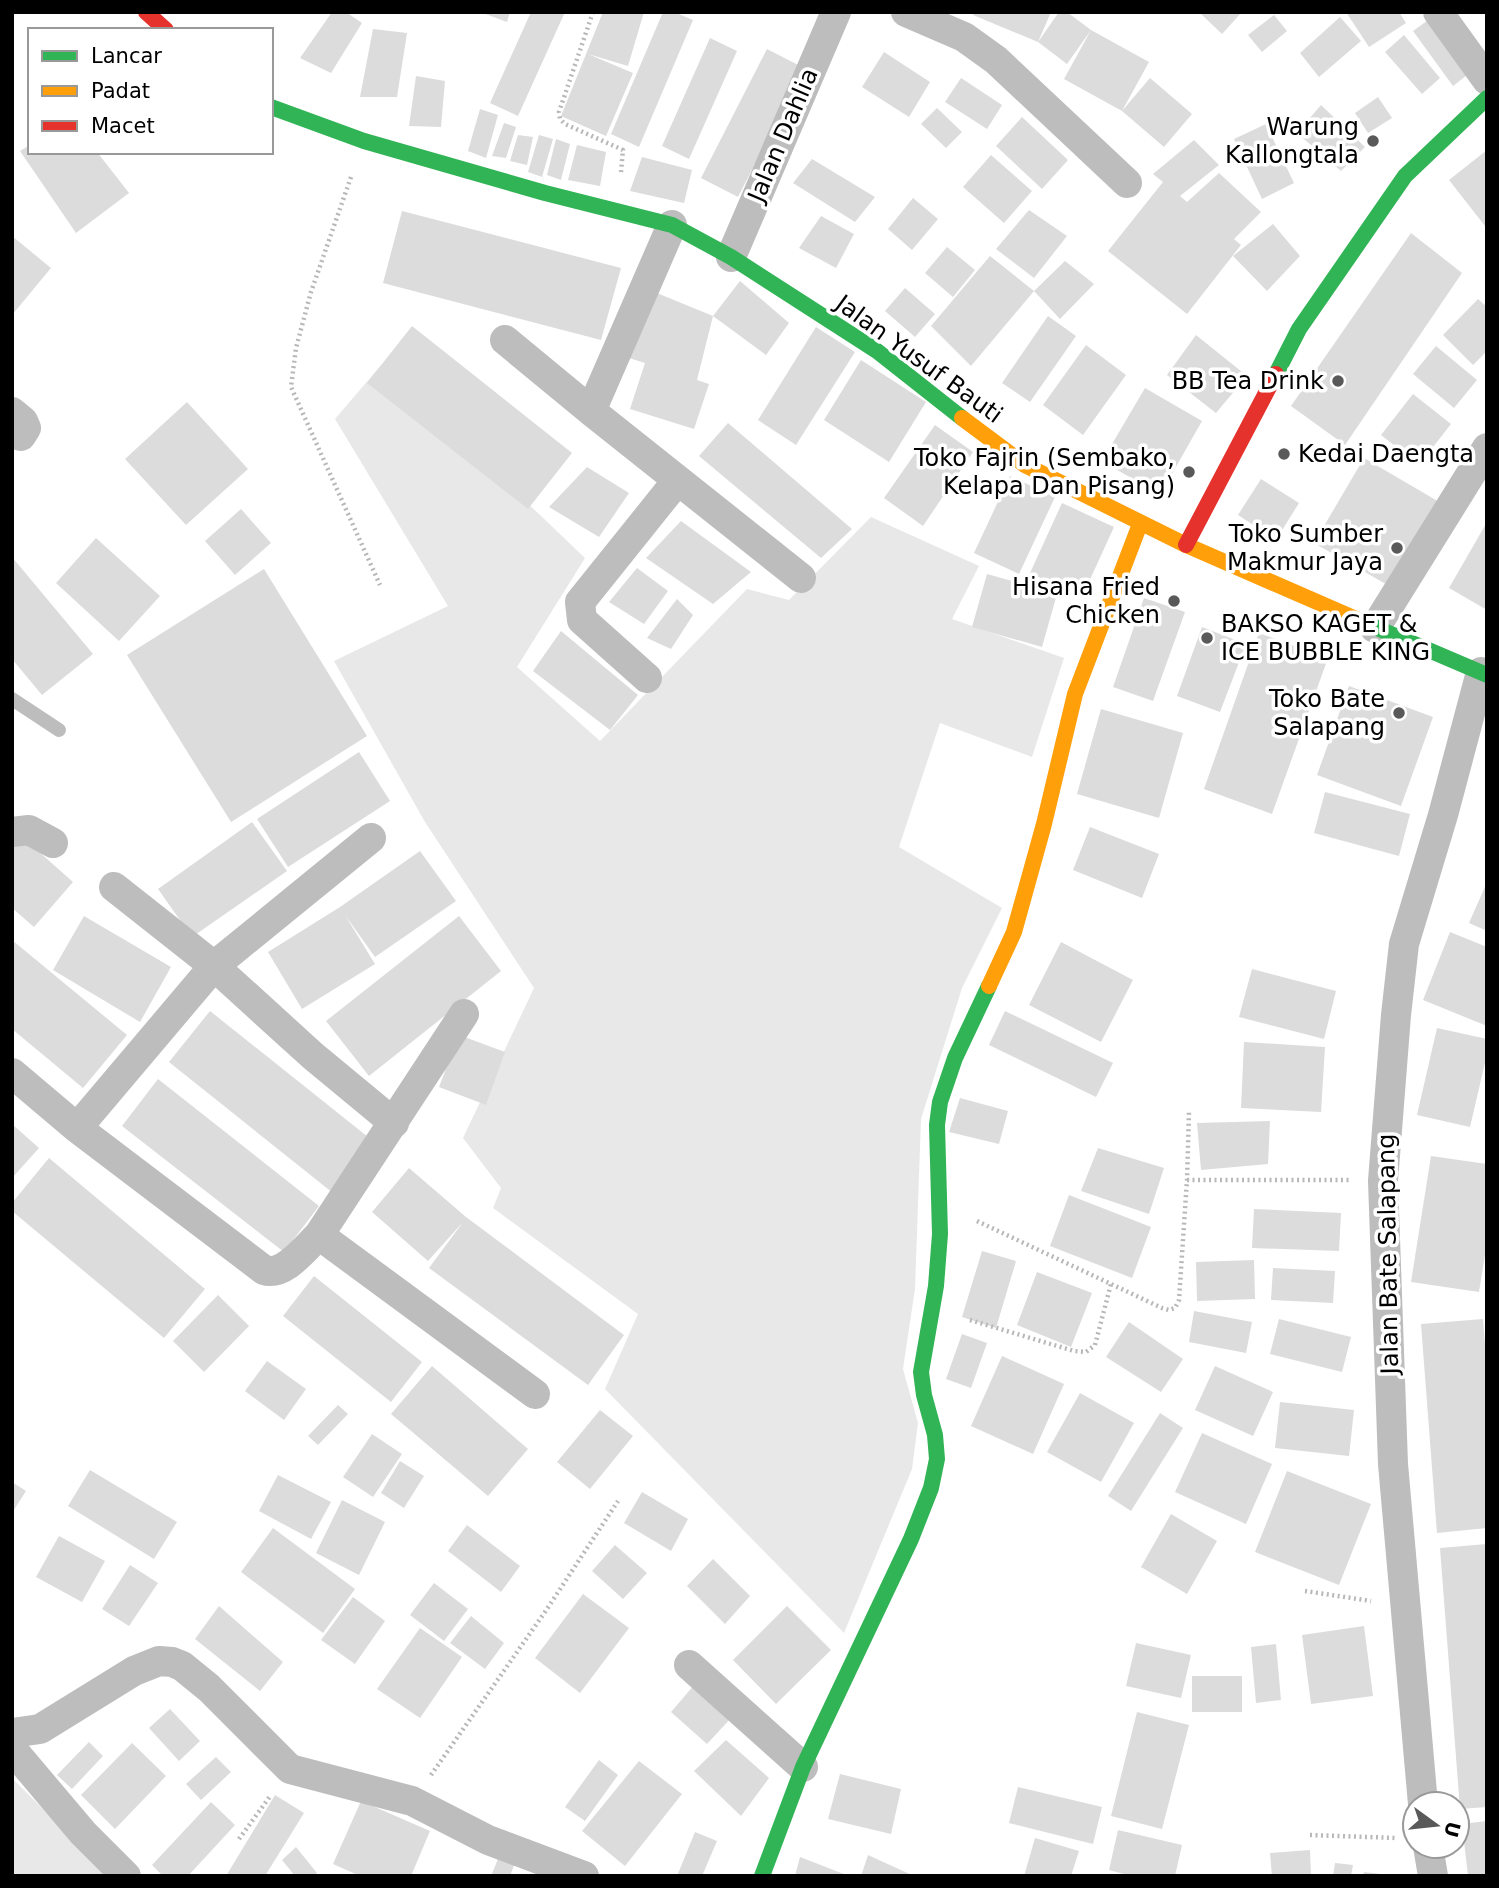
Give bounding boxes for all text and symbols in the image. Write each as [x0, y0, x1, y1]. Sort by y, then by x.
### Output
legend [28, 28, 273, 154]
text: Lancar [91, 44, 162, 68]
street label: Jalan Dahlia [742, 64, 824, 208]
text: Padat [91, 79, 150, 103]
place label: Warung Kallongtala [1225, 113, 1359, 169]
text: Macet [91, 114, 155, 138]
marker: Warung Kallongtala [1365, 133, 1381, 149]
street label: Jalan Yusuf Bauti [829, 288, 1008, 429]
place label: BB Tea Drink [1172, 367, 1324, 395]
marker: BB Tea Drink [1330, 373, 1346, 389]
place label: Kedai Daengta [1298, 440, 1474, 468]
place label: Toko Fajrin (Sembako, Kelapa Dan Pisang) [913, 444, 1175, 500]
marker: Kedai Daengta [1276, 446, 1292, 462]
marker: Toko Fajrin (Sembako, Kelapa Dan Pisang) [1181, 464, 1197, 480]
place label: Toko Sumber Makmur Jaya [1227, 520, 1383, 576]
marker: Toko Sumber Makmur Jaya [1389, 540, 1405, 556]
place label: Hisana Fried Chicken [1012, 573, 1160, 629]
marker: Hisana Fried Chicken [1166, 593, 1182, 609]
place label: BAKSO KAGET & ICE BUBBLE KING [1221, 610, 1430, 666]
marker: BAKSO KAGET & ICE BUBBLE KING [1199, 630, 1215, 646]
place label: Toko Bate Salapang [1268, 685, 1385, 741]
marker: Toko Bate Salapang [1391, 705, 1407, 721]
street label: Jalan Bate Salapang [1372, 1133, 1404, 1377]
north arrow [1401, 1790, 1471, 1860]
text: U [1440, 1819, 1465, 1840]

